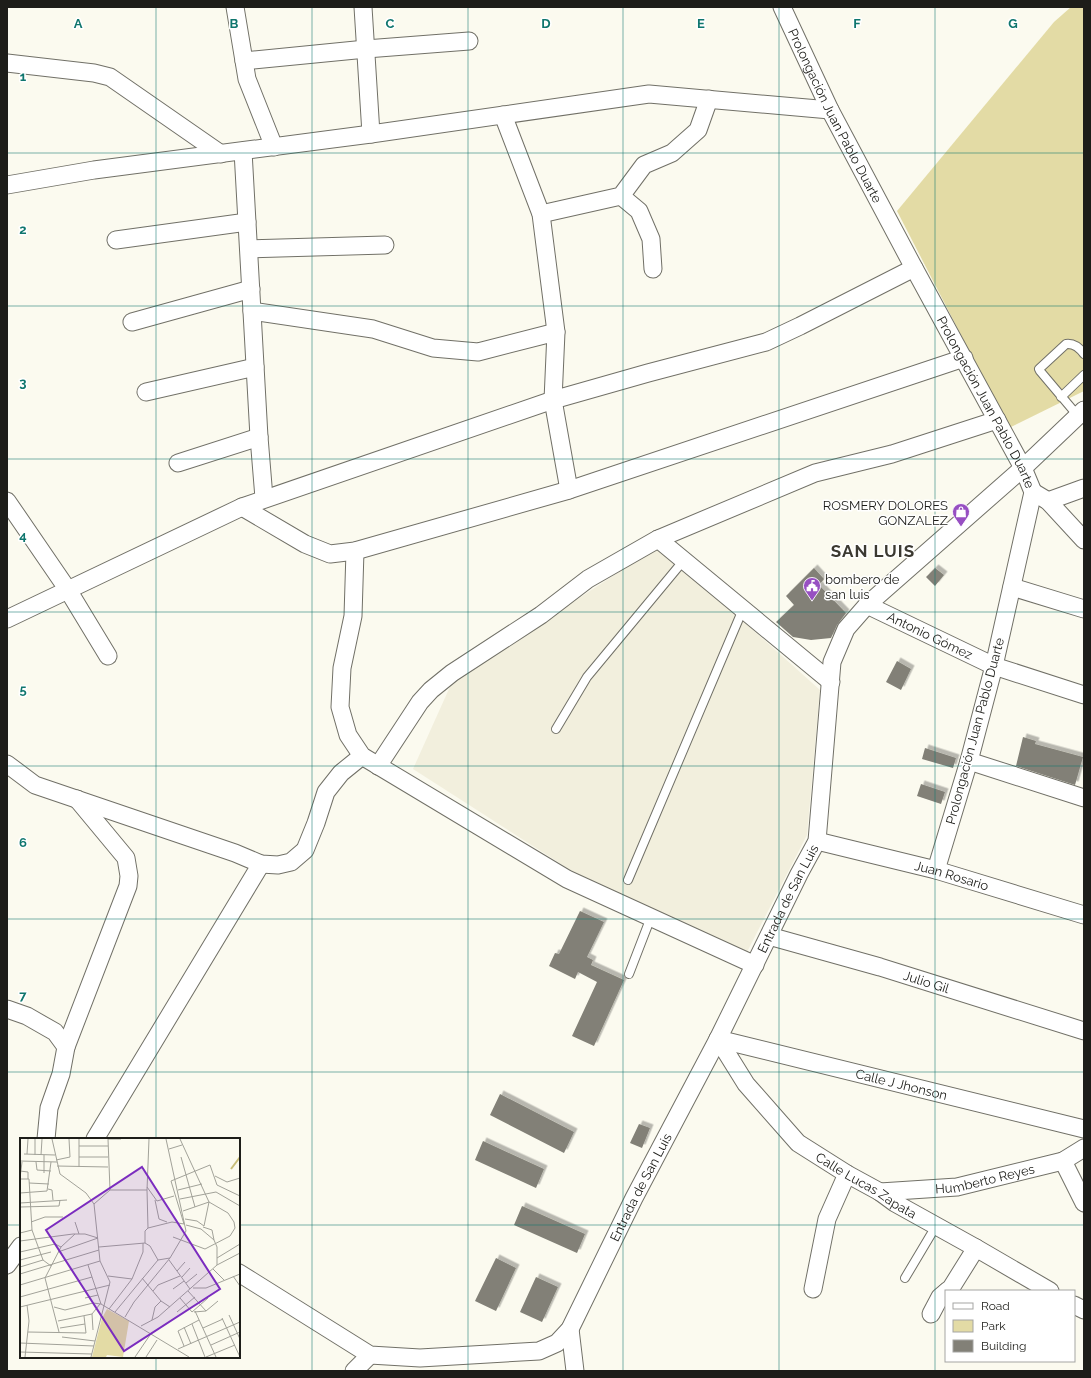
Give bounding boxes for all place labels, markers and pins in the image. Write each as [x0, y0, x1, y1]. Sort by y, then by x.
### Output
place label: ROSMERY DOLORES GONZALEZ [823, 498, 948, 528]
shop icon: ROSMERY DOLORES GONZALEZ [951, 502, 971, 527]
place label: bombero de san luis [825, 572, 900, 602]
public building icon: bombero de san luis [802, 576, 822, 601]

